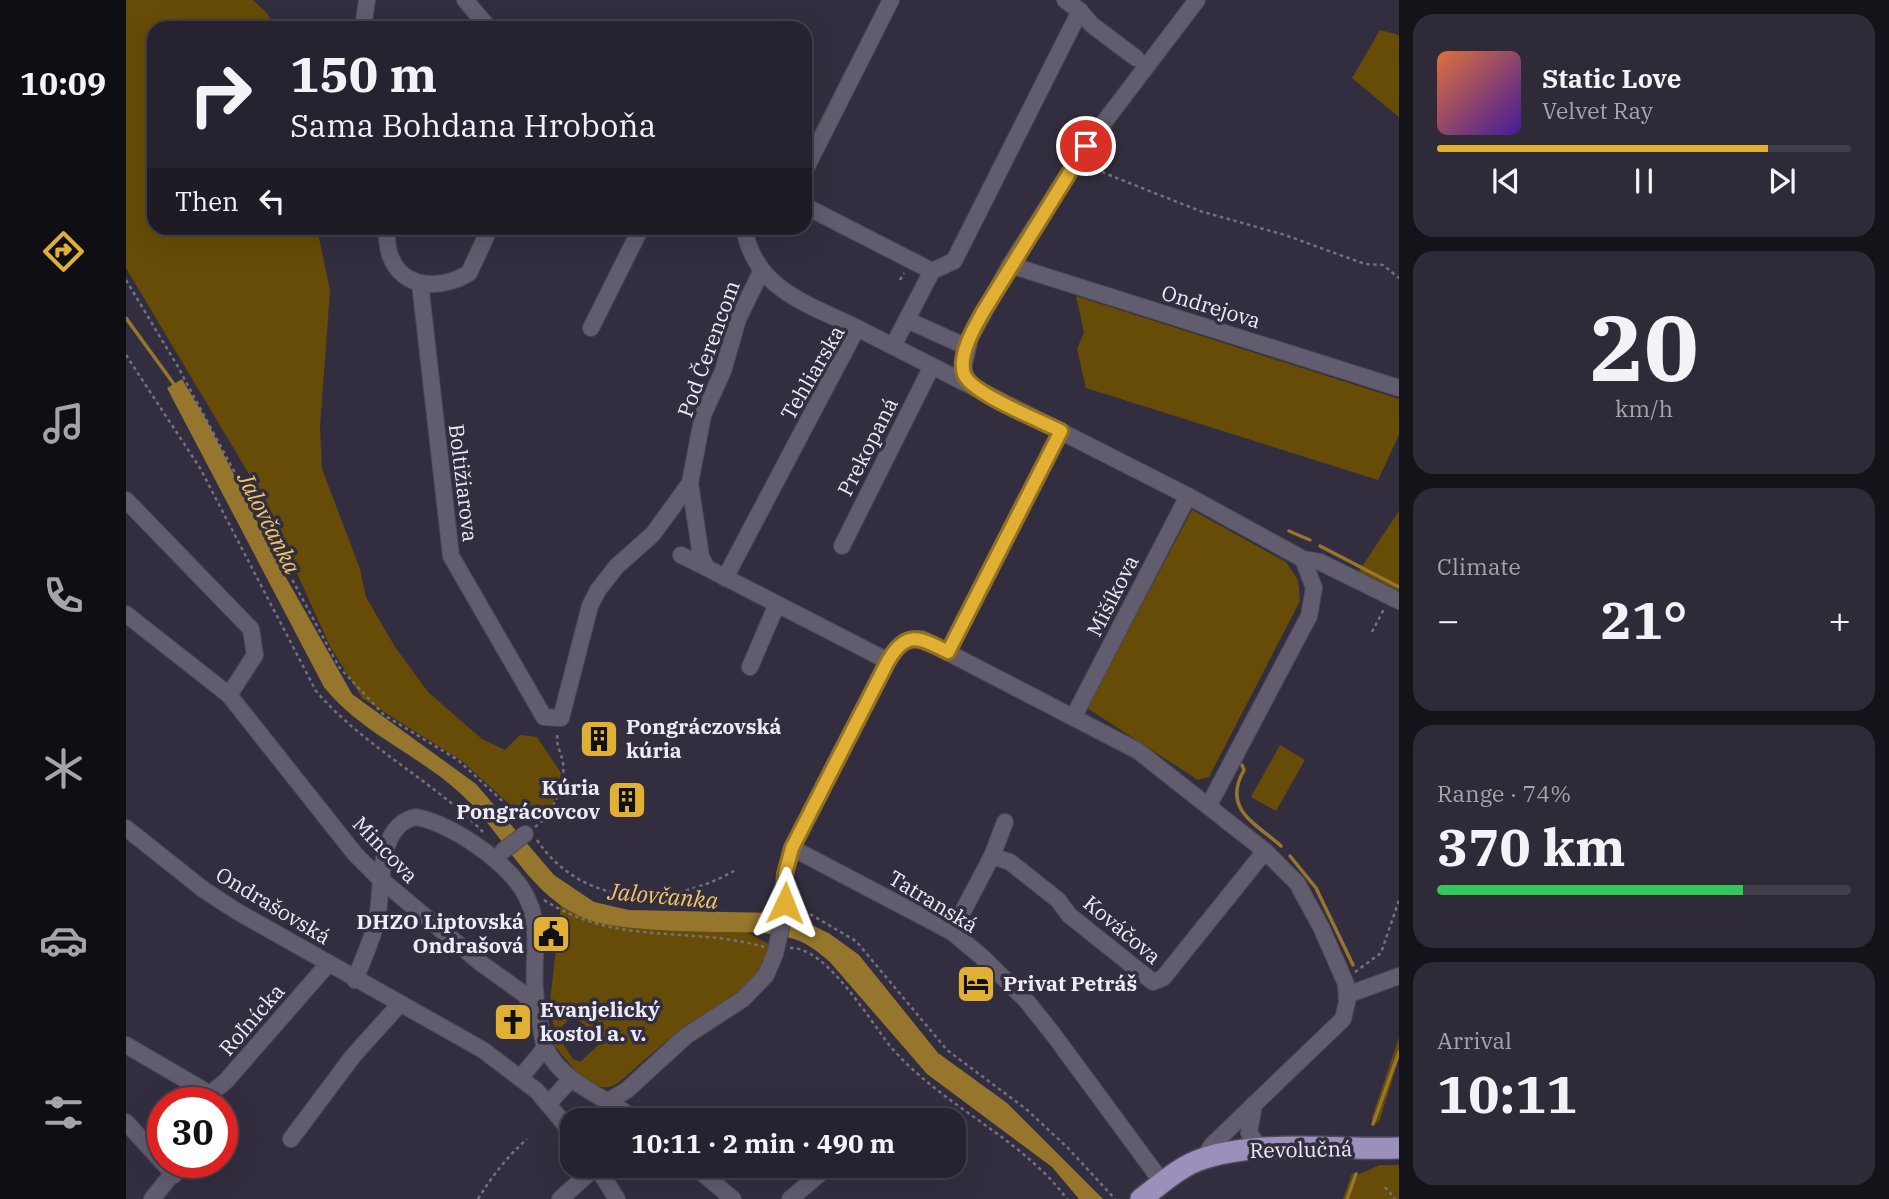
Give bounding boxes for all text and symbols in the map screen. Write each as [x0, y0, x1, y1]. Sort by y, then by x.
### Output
text: 150 m [290, 42, 437, 105]
icon: right [175, 49, 266, 140]
text: Static Love [1542, 61, 1681, 95]
text: 10:09 [20, 62, 106, 104]
text: Velvet Ray [1542, 95, 1653, 125]
text: Sama Bohdana Hroboňa [290, 104, 656, 146]
pin [1056, 116, 1116, 176]
icon: arrive [1067, 127, 1105, 165]
icon: previous [1487, 162, 1525, 200]
icon: pause [1625, 162, 1663, 200]
icon: next [1763, 162, 1801, 200]
icon: left [253, 182, 291, 220]
text: Then [175, 184, 239, 218]
icon: directions [39, 227, 88, 276]
street label: Pod Čerencom [670, 276, 746, 421]
street label: Ondrejova [1158, 278, 1264, 334]
text: 20 [1589, 288, 1699, 406]
street label: Tehliarska [774, 320, 850, 425]
street label: Prekopaná [830, 393, 904, 500]
text: km/h [1615, 393, 1673, 423]
icon: music [39, 399, 88, 448]
street label: Boltižiarova [443, 422, 485, 543]
water label: Jalovčanka [231, 466, 309, 579]
street label: Mišíkova [1080, 550, 1145, 641]
text: Climate [1437, 551, 1521, 581]
icon: phone [39, 571, 88, 620]
text: 21° [1601, 586, 1687, 653]
text: − [1437, 595, 1460, 644]
text: + [1828, 595, 1851, 644]
place label: Pongráczovská kúria [626, 712, 781, 764]
building icon: Pongráczovská kúria [578, 718, 620, 760]
icon: climate [39, 744, 88, 793]
place label: Kúria Pongrácovcov [456, 773, 600, 825]
text: Range · 74% [1437, 778, 1571, 808]
building icon: Kúria Pongrácovcov [606, 779, 648, 821]
street label: Mincova [347, 810, 425, 889]
text: 370 km [1437, 813, 1626, 880]
street label: Ondrašovská [211, 860, 336, 950]
street label: Tatranská [884, 863, 983, 939]
position arrow [748, 866, 822, 940]
water label: Jalovčanka [606, 875, 720, 915]
street label: Kováčova [1078, 889, 1167, 970]
place label: DHZO Liptovská Ondrašová [357, 907, 524, 959]
public building icon: DHZO Liptovská Ondrašová [530, 913, 572, 955]
icon: car [39, 916, 88, 965]
hotel icon: Privat Petráš [955, 963, 997, 1005]
place label: Privat Petráš [1003, 969, 1137, 997]
street label: Roľnícka [212, 978, 290, 1061]
place label: Evanjelický kostol a. v. [540, 995, 660, 1047]
church icon: Evanjelický kostol a. v. [492, 1001, 534, 1043]
text: Arrival [1437, 1025, 1512, 1055]
text: 10:11 [1437, 1060, 1578, 1127]
speed limit sign: 30 [147, 1087, 238, 1178]
icon: filters [39, 1088, 88, 1137]
text: 10:11 · 2 min · 490 m [631, 1126, 895, 1160]
street label: Revolučná [1249, 1134, 1353, 1164]

